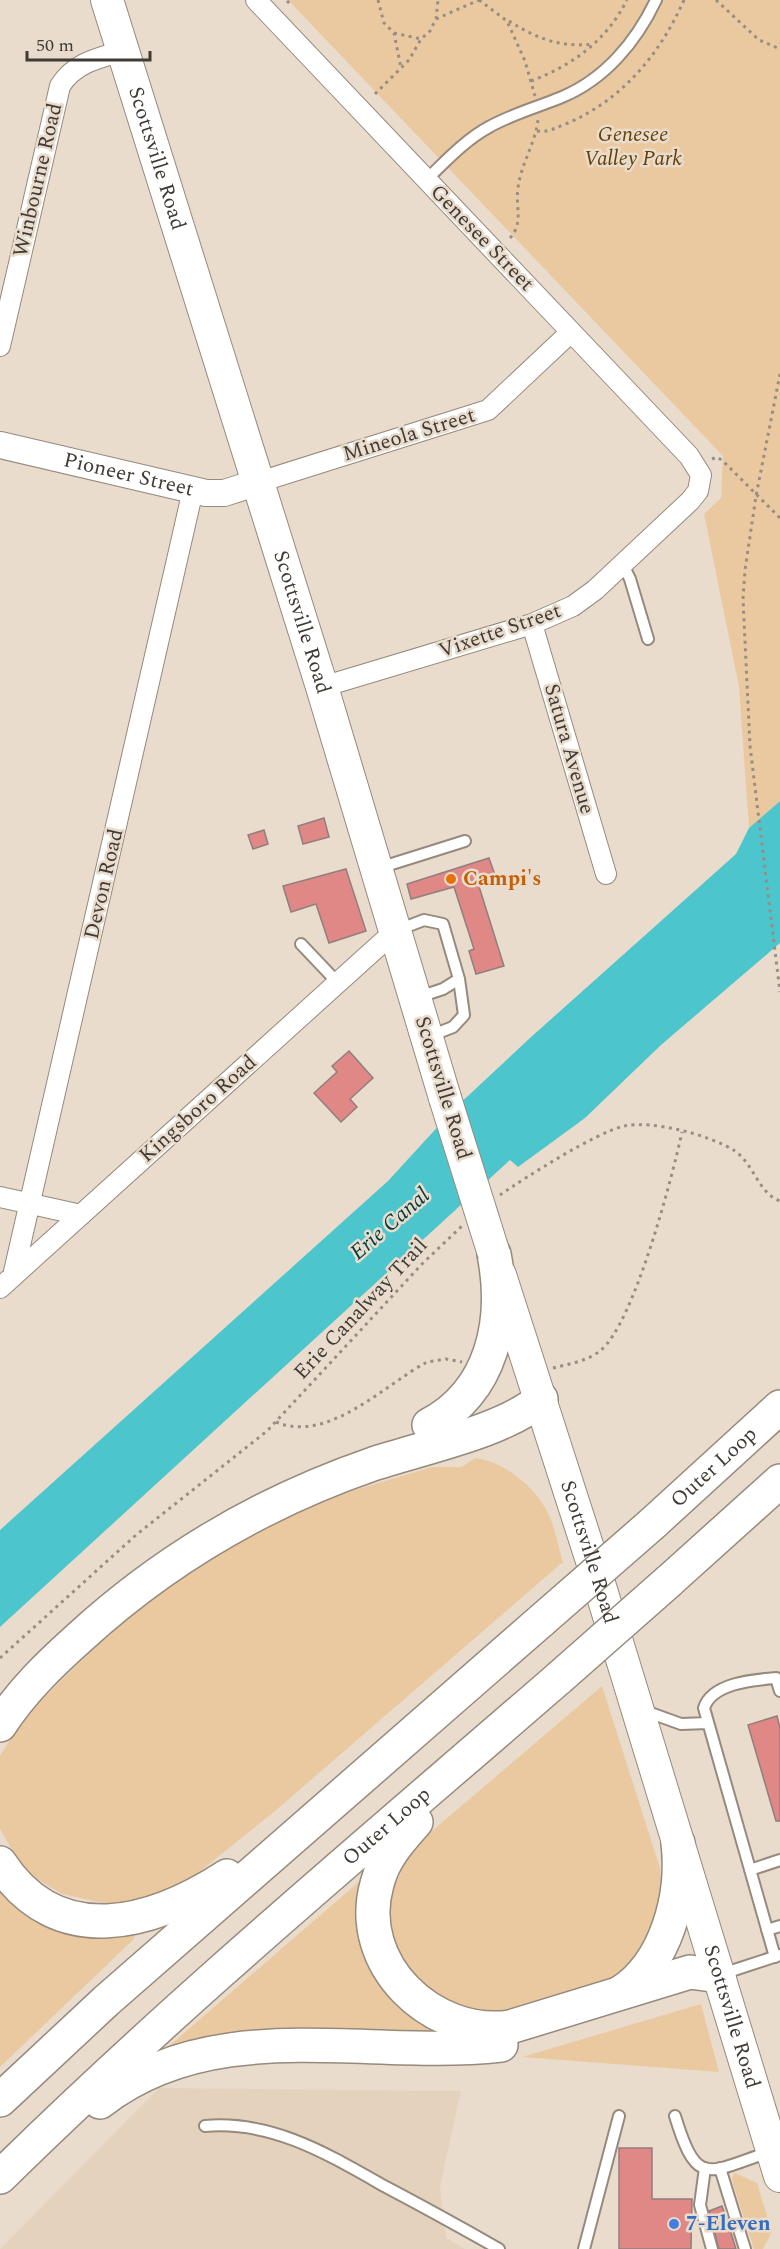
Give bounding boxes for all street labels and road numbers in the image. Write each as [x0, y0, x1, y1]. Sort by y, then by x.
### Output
street label: Scottsville Road [119, 83, 194, 234]
street label: Winbourne Road [5, 100, 71, 260]
street label: Genesee Street [422, 177, 542, 299]
street label: Mineola Street [339, 400, 479, 470]
street label: Pioneer Street [60, 444, 197, 506]
street label: Scottsville Road [264, 546, 339, 698]
street label: Vixette Street [434, 595, 566, 667]
street label: Satura Avenue [535, 680, 603, 818]
street label: Devon Road [76, 826, 132, 942]
street label: Scottsville Road [406, 1012, 480, 1164]
street label: Kingsboro Road [132, 1047, 264, 1171]
street label: Erie Canalway Trail [286, 1231, 436, 1387]
street label: Outer Loop [663, 1419, 765, 1516]
street label: Scottsville Road [551, 1476, 626, 1628]
street label: Outer Loop [335, 1779, 438, 1874]
street label: Scottsville Road [694, 1941, 768, 2093]

